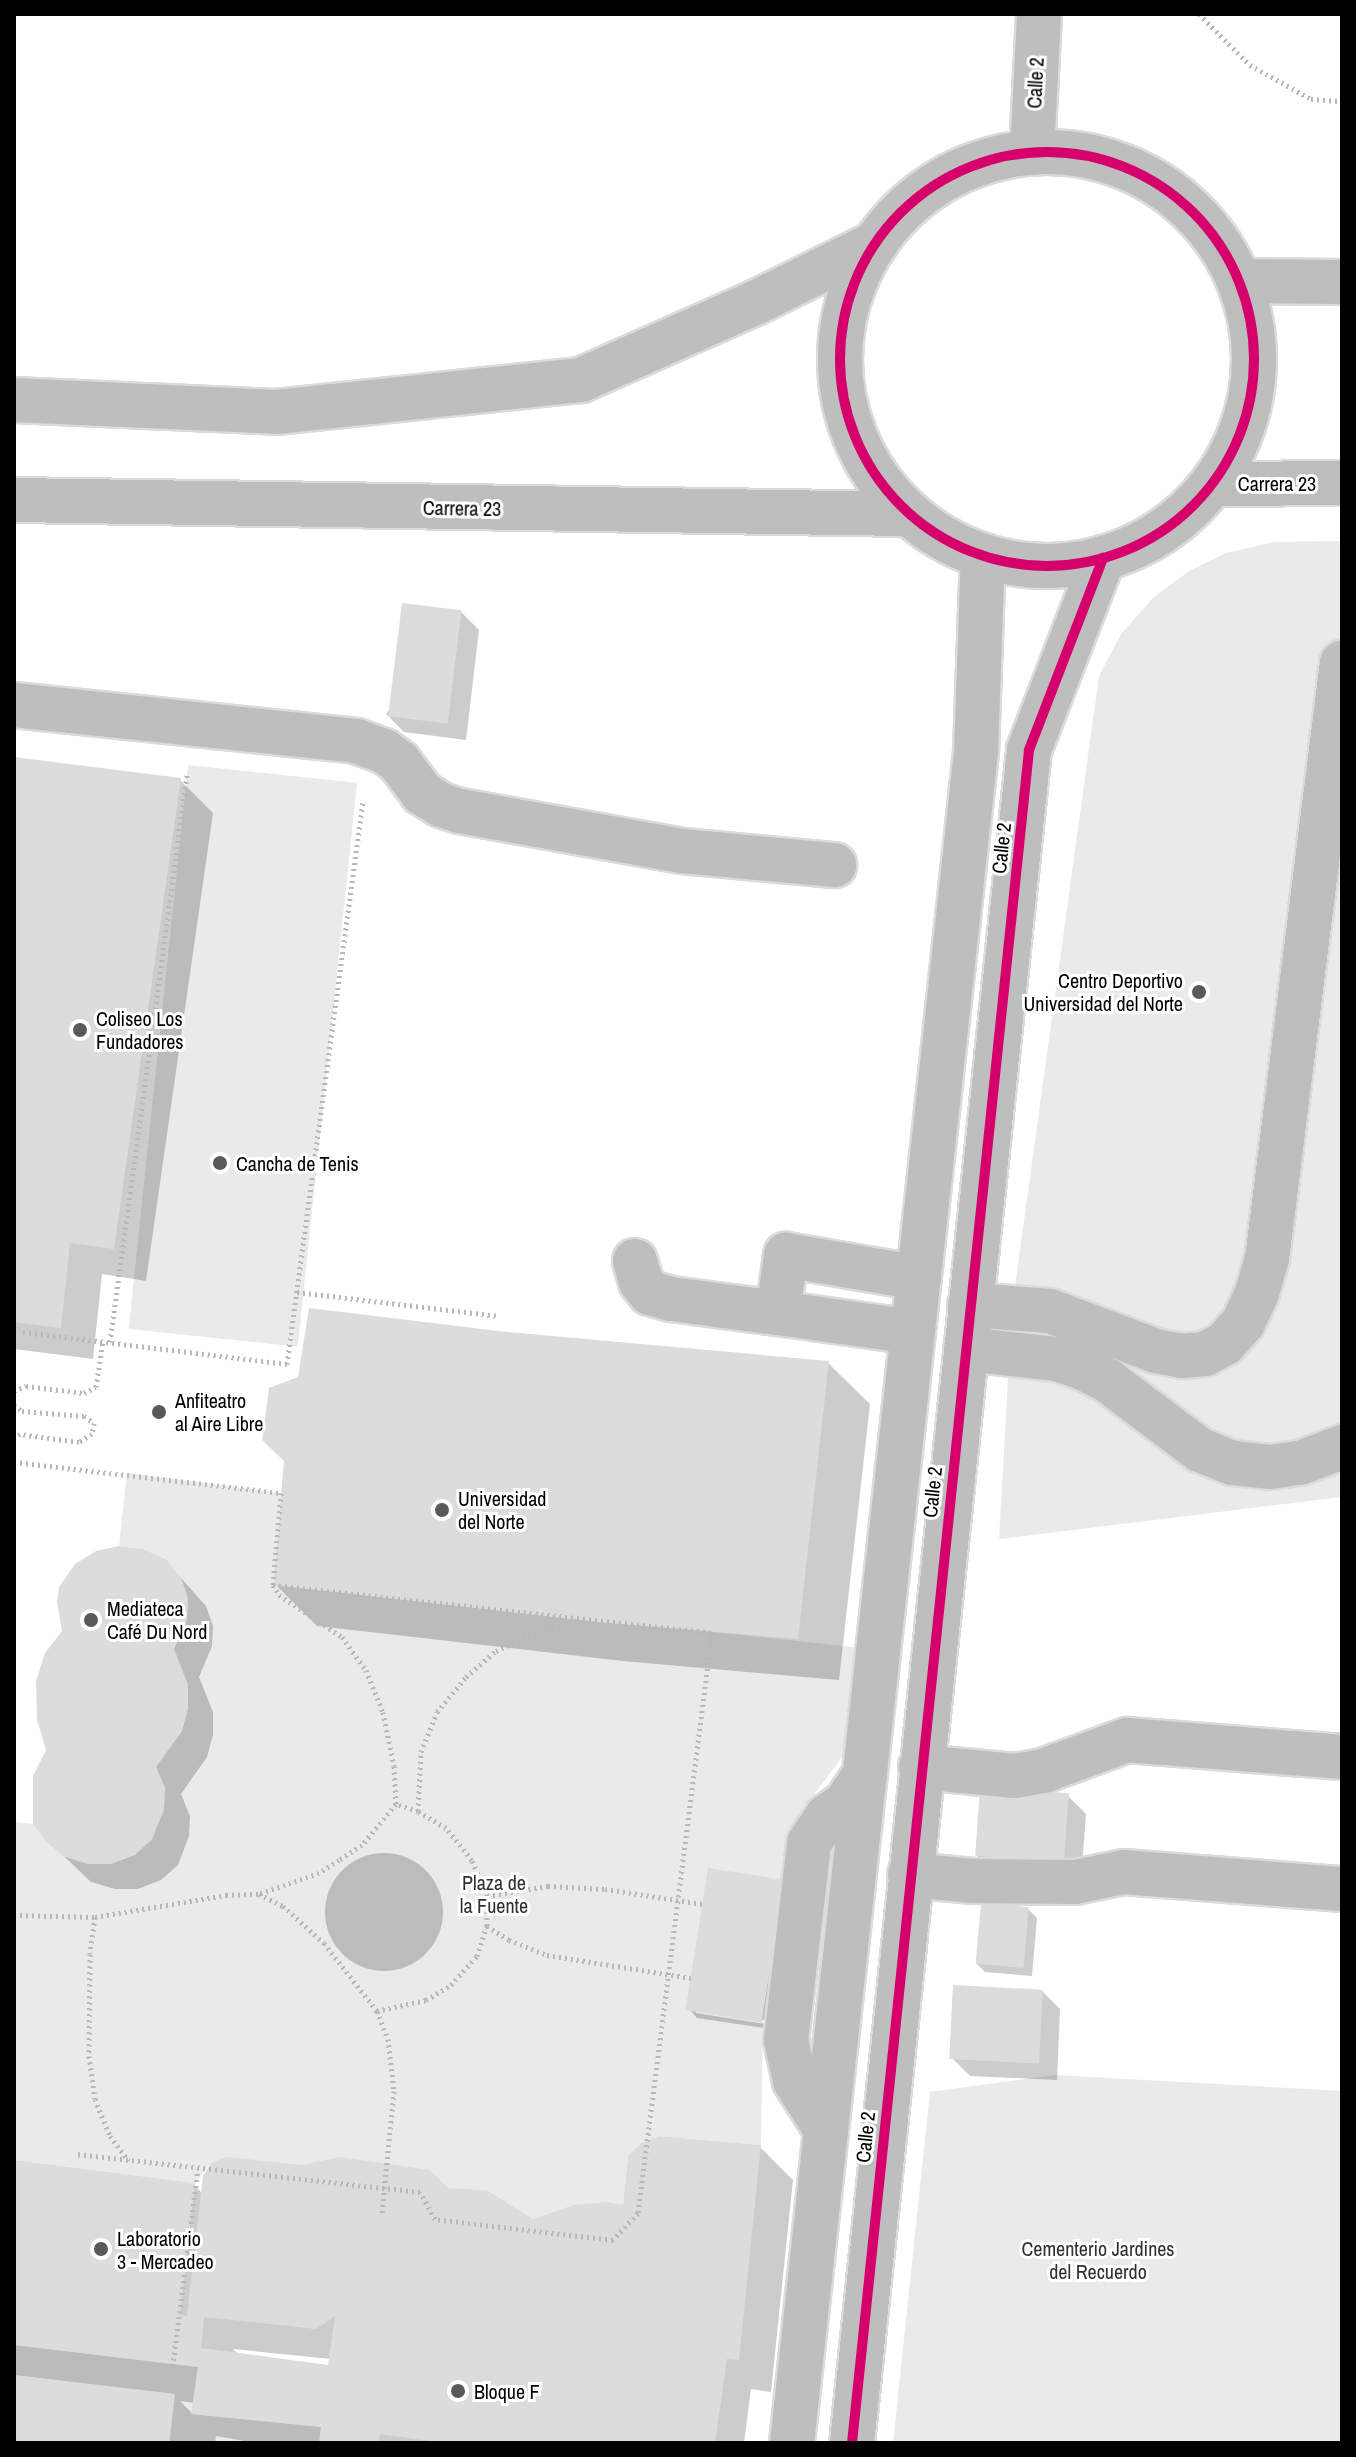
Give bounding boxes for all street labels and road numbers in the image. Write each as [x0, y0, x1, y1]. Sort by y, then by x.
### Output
street label: Calle 2 [1022, 57, 1048, 109]
street label: Carrera 23 [1238, 471, 1316, 495]
street label: Carrera 23 [423, 495, 501, 521]
street label: Calle 2 [986, 821, 1016, 875]
street label: Calle 2 [917, 1465, 947, 1519]
street label: Calle 2 [850, 2110, 880, 2164]

